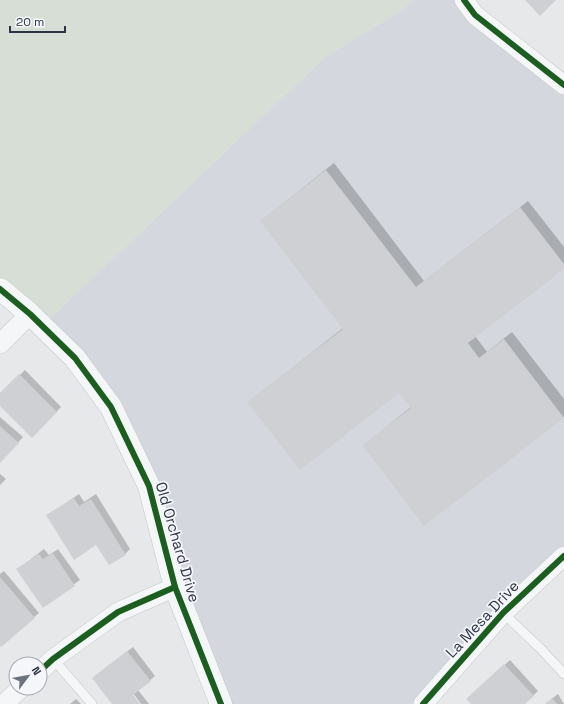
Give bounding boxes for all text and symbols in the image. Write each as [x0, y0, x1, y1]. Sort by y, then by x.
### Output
scale bar [10, 8, 65, 34]
text: 20 m [16, 14, 44, 30]
street label: Old Orchard Drive [152, 480, 204, 604]
street label: La Mesa Drive [441, 576, 523, 662]
north arrow [8, 656, 48, 696]
text: N [29, 664, 44, 678]

